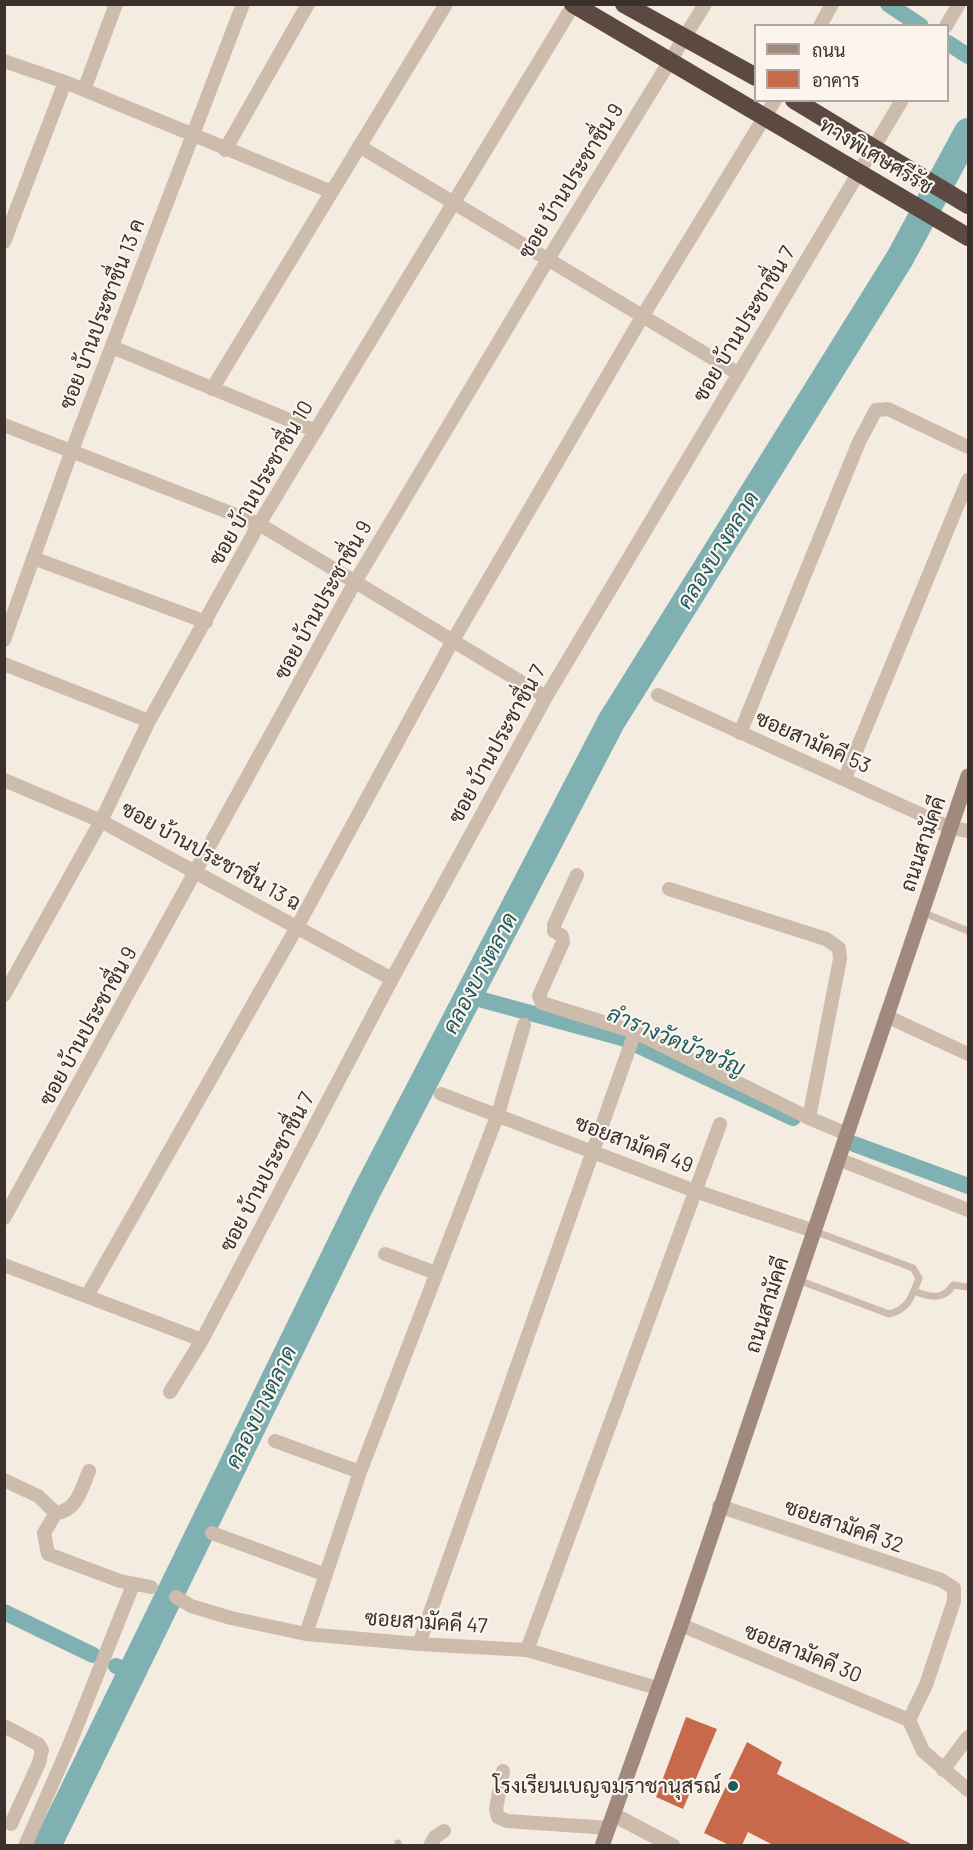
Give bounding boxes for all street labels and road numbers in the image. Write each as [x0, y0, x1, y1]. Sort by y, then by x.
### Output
street label: ซอย บ้านประชาชื่น 9 [513, 99, 629, 263]
street label: ทางพิเศษศรีรัช [815, 112, 937, 200]
street label: ซอย บ้านประชาชื่น 13 ค [54, 215, 150, 413]
street label: ซอย บ้านประชาชื่น 7 [688, 242, 800, 406]
street label: ซอย บ้านประชาชื่น 10 [204, 396, 318, 570]
street label: ซอย บ้านประชาชื่น 9 [269, 516, 377, 684]
street label: ซอย บ้านประชาชื่น 7 [443, 661, 551, 827]
street label: ซอยสามัคคี 53 [751, 705, 875, 779]
street label: ถนนสามัคคี [895, 793, 951, 895]
street label: ซอย บ้านประชาชื่น 13 ฉ [117, 796, 305, 916]
street label: ซอย บ้านประชาชื่น 9 [34, 942, 142, 1110]
street label: ซอย บ้านประชาชื่น 7 [214, 1088, 320, 1256]
street label: ซอยสามัคคี 49 [571, 1110, 697, 1178]
street label: ถนนสามัคคี [740, 1254, 794, 1356]
street label: ซอยสามัคคี 32 [781, 1494, 907, 1558]
street label: ซอยสามัคคี 47 [364, 1605, 488, 1639]
street label: ซอยสามัคคี 30 [740, 1618, 866, 1688]

